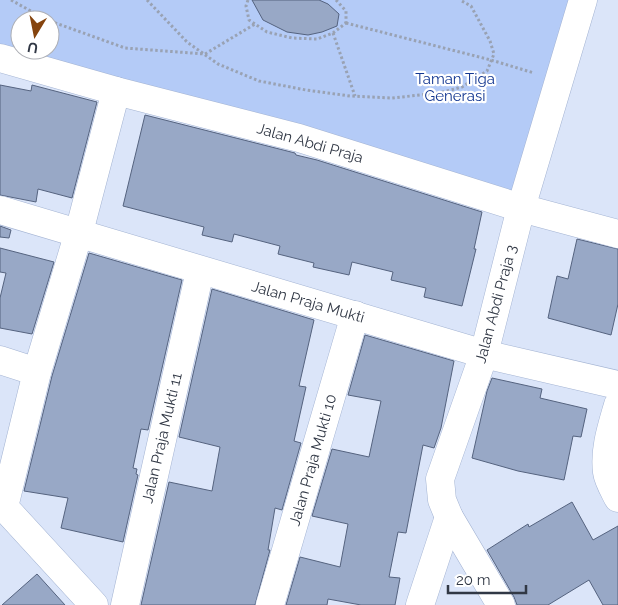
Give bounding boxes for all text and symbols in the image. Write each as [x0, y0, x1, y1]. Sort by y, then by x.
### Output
north arrow [10, 10, 60, 60]
text: U [26, 39, 39, 57]
park label: Taman Tiga Generasi [415, 70, 495, 105]
street label: Jalan Abdi Praja [255, 119, 365, 167]
street label: Jalan Abdi Praja 3 [472, 243, 520, 365]
street label: Jalan Praja Mukti [250, 277, 366, 327]
street label: Jalan Praja Mukti 11 [138, 371, 186, 505]
street label: Jalan Praja Mukti 10 [286, 392, 340, 528]
scale bar [448, 562, 526, 594]
text: 20 m [456, 571, 491, 589]

